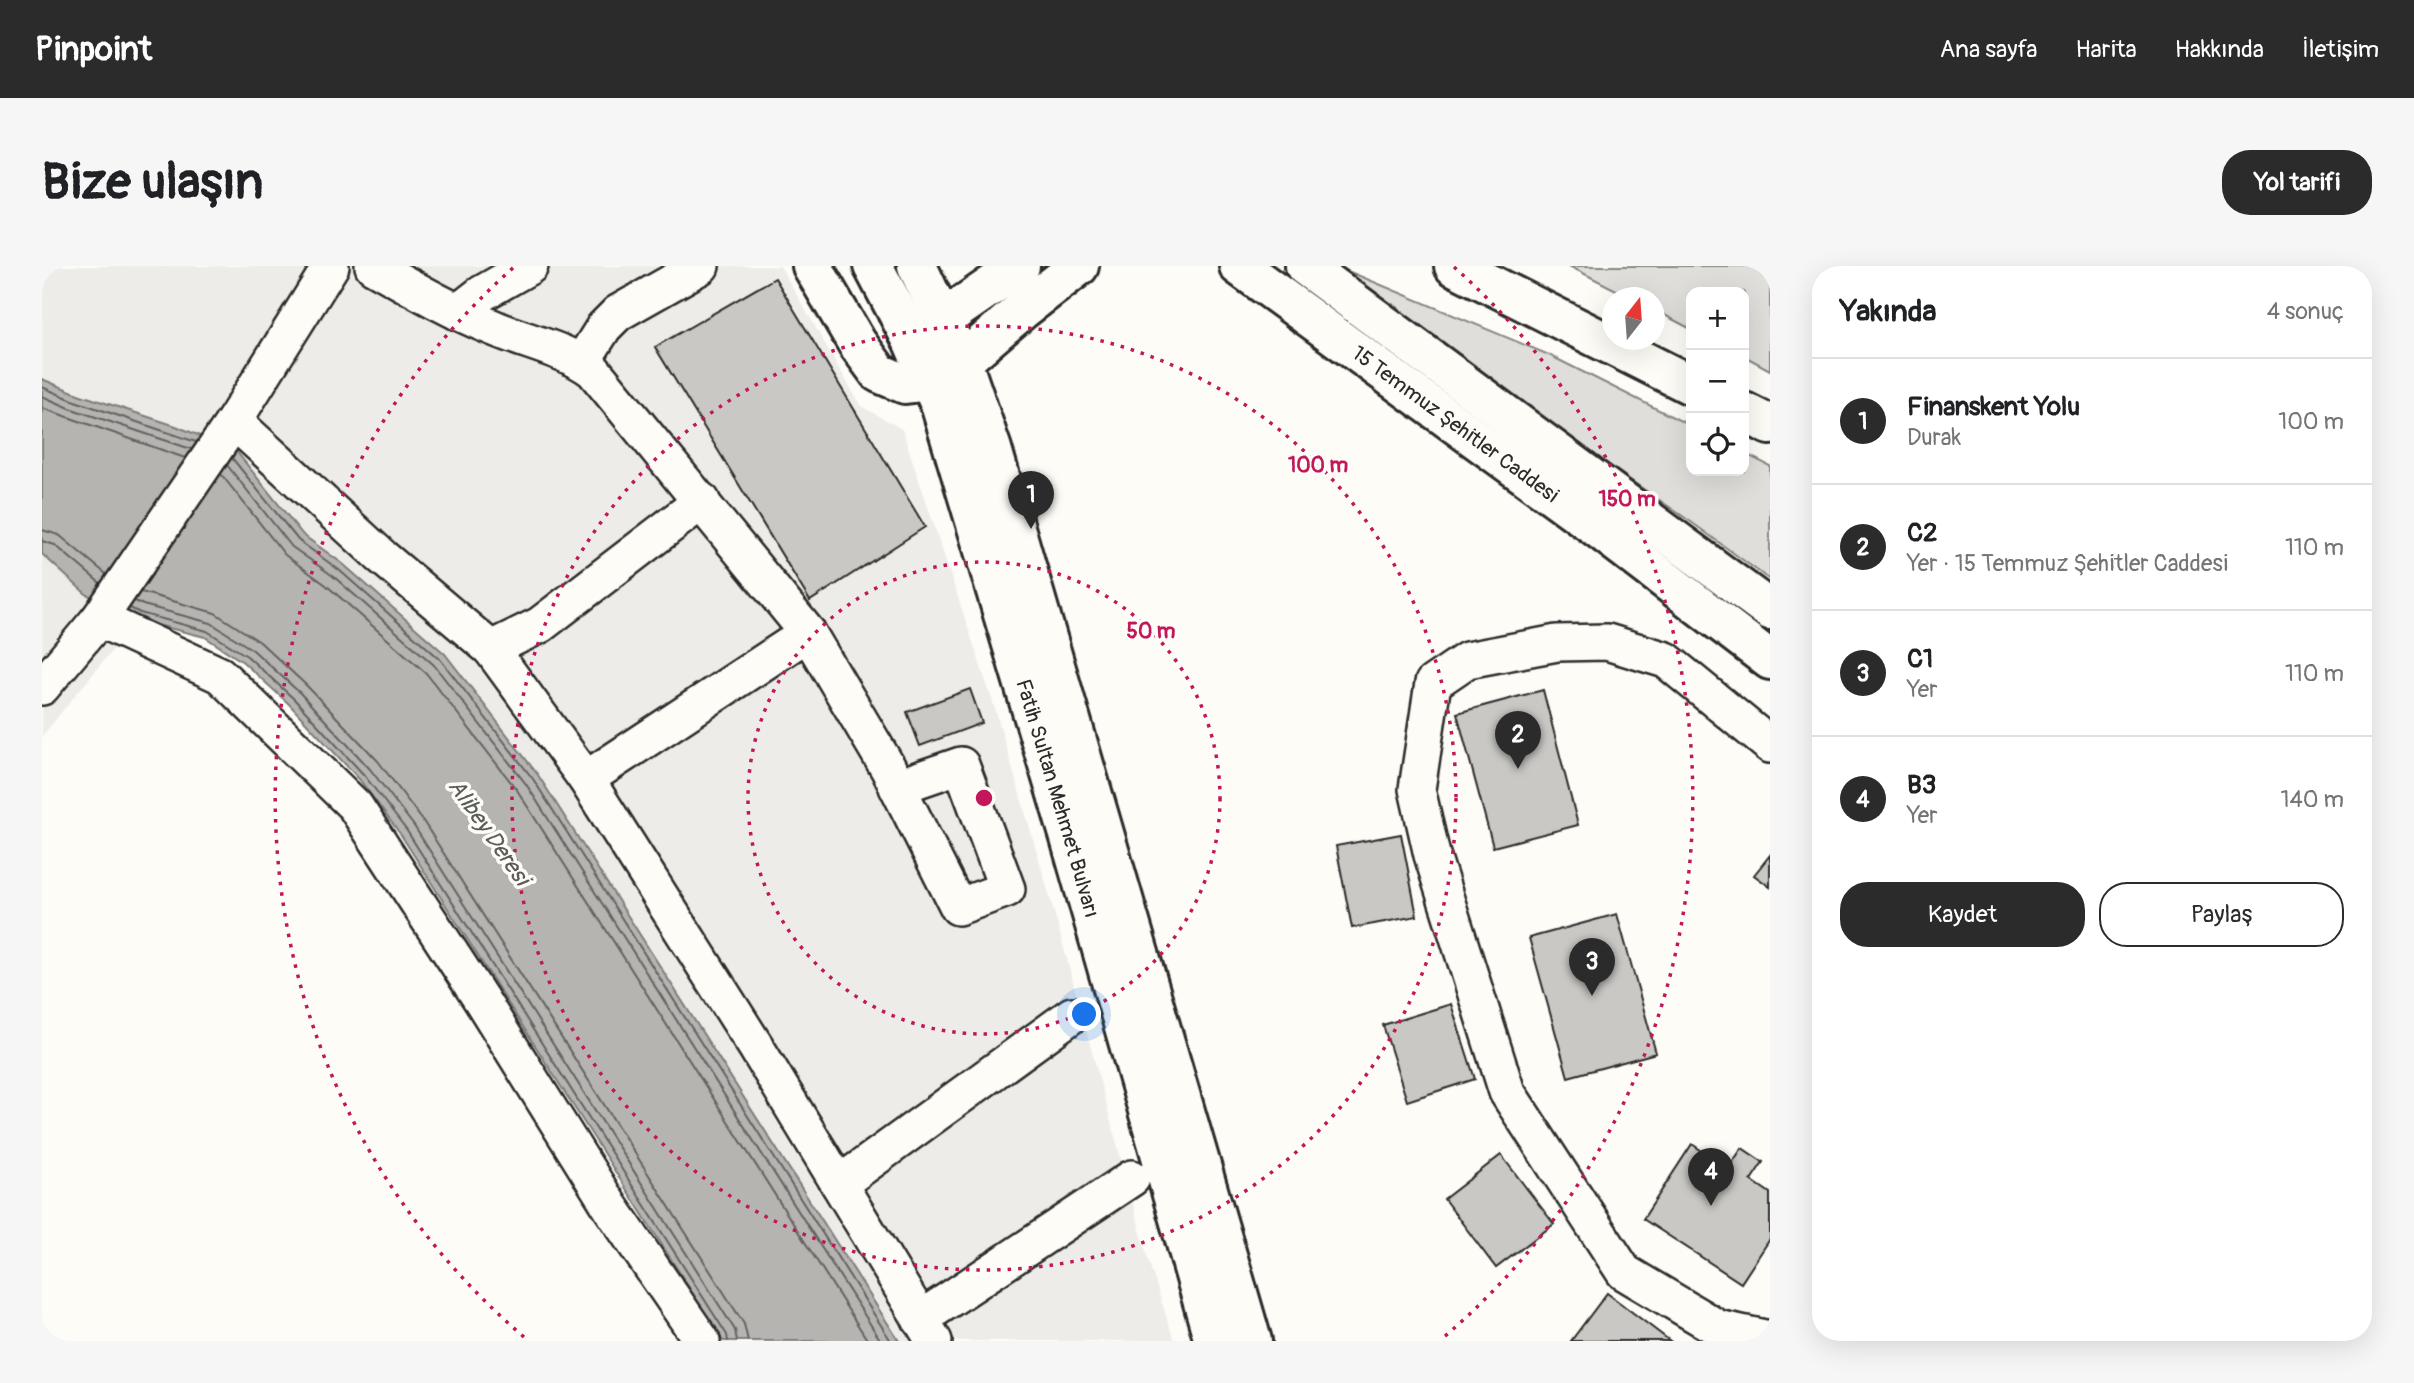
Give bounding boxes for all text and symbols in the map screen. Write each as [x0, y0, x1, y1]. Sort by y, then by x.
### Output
text: Pinpoint [35, 29, 152, 70]
text: Ana sayfa [1940, 35, 2037, 64]
text: Harita [2075, 35, 2137, 64]
text: Hakkında [2175, 35, 2264, 64]
text: İletişim [2302, 35, 2379, 64]
button: Yol tarifi [2222, 150, 2372, 215]
text: Bize ulaşın [42, 152, 263, 213]
north arrow [1602, 287, 1665, 350]
map controls [1686, 287, 1749, 476]
button: + [1686, 287, 1749, 350]
text: Yakında [1840, 293, 1936, 330]
text: 4 sonuç [2267, 297, 2344, 326]
street label: 15 Temmuz Şehitler Caddesi [1347, 340, 1564, 509]
button: − [1686, 350, 1749, 413]
text: Finanskent Yolu [1907, 391, 2080, 423]
text: 1 [1859, 407, 1868, 436]
text: 100 m [2278, 407, 2344, 436]
button: locate [1686, 413, 1749, 476]
text: Durak [1907, 423, 1961, 452]
text: 100 m [1288, 452, 1348, 479]
pin: 1 [1008, 471, 1054, 529]
text: 150 m [1598, 486, 1656, 513]
text: C2 [1907, 517, 1938, 549]
text: 2 [1857, 533, 1869, 562]
text: 110 m [2285, 533, 2344, 562]
text: Yer · 15 Temmuz Şehitler Caddesi [1907, 549, 2228, 578]
text: 50 m [1127, 618, 1176, 645]
text: C1 [1907, 643, 1933, 675]
text: 3 [1857, 659, 1869, 688]
text: 110 m [2285, 659, 2344, 688]
text: Yer [1907, 675, 1937, 704]
street label: Fatih Sultan Mehmet Bulvarı [1010, 676, 1106, 921]
pin: 2 [1495, 711, 1541, 769]
text: B3 [1907, 769, 1936, 801]
water label: Alibey Deresi [442, 773, 538, 894]
text: 4 [1856, 785, 1870, 814]
text: 140 m [2281, 785, 2344, 814]
centre of rings [972, 786, 996, 810]
text: Yer [1907, 801, 1937, 830]
button: Kaydet [1840, 882, 2085, 947]
button: Paylaş [2099, 882, 2344, 947]
pin: 3 [1569, 938, 1615, 996]
your location [1067, 997, 1101, 1031]
pin: 4 [1688, 1148, 1734, 1206]

